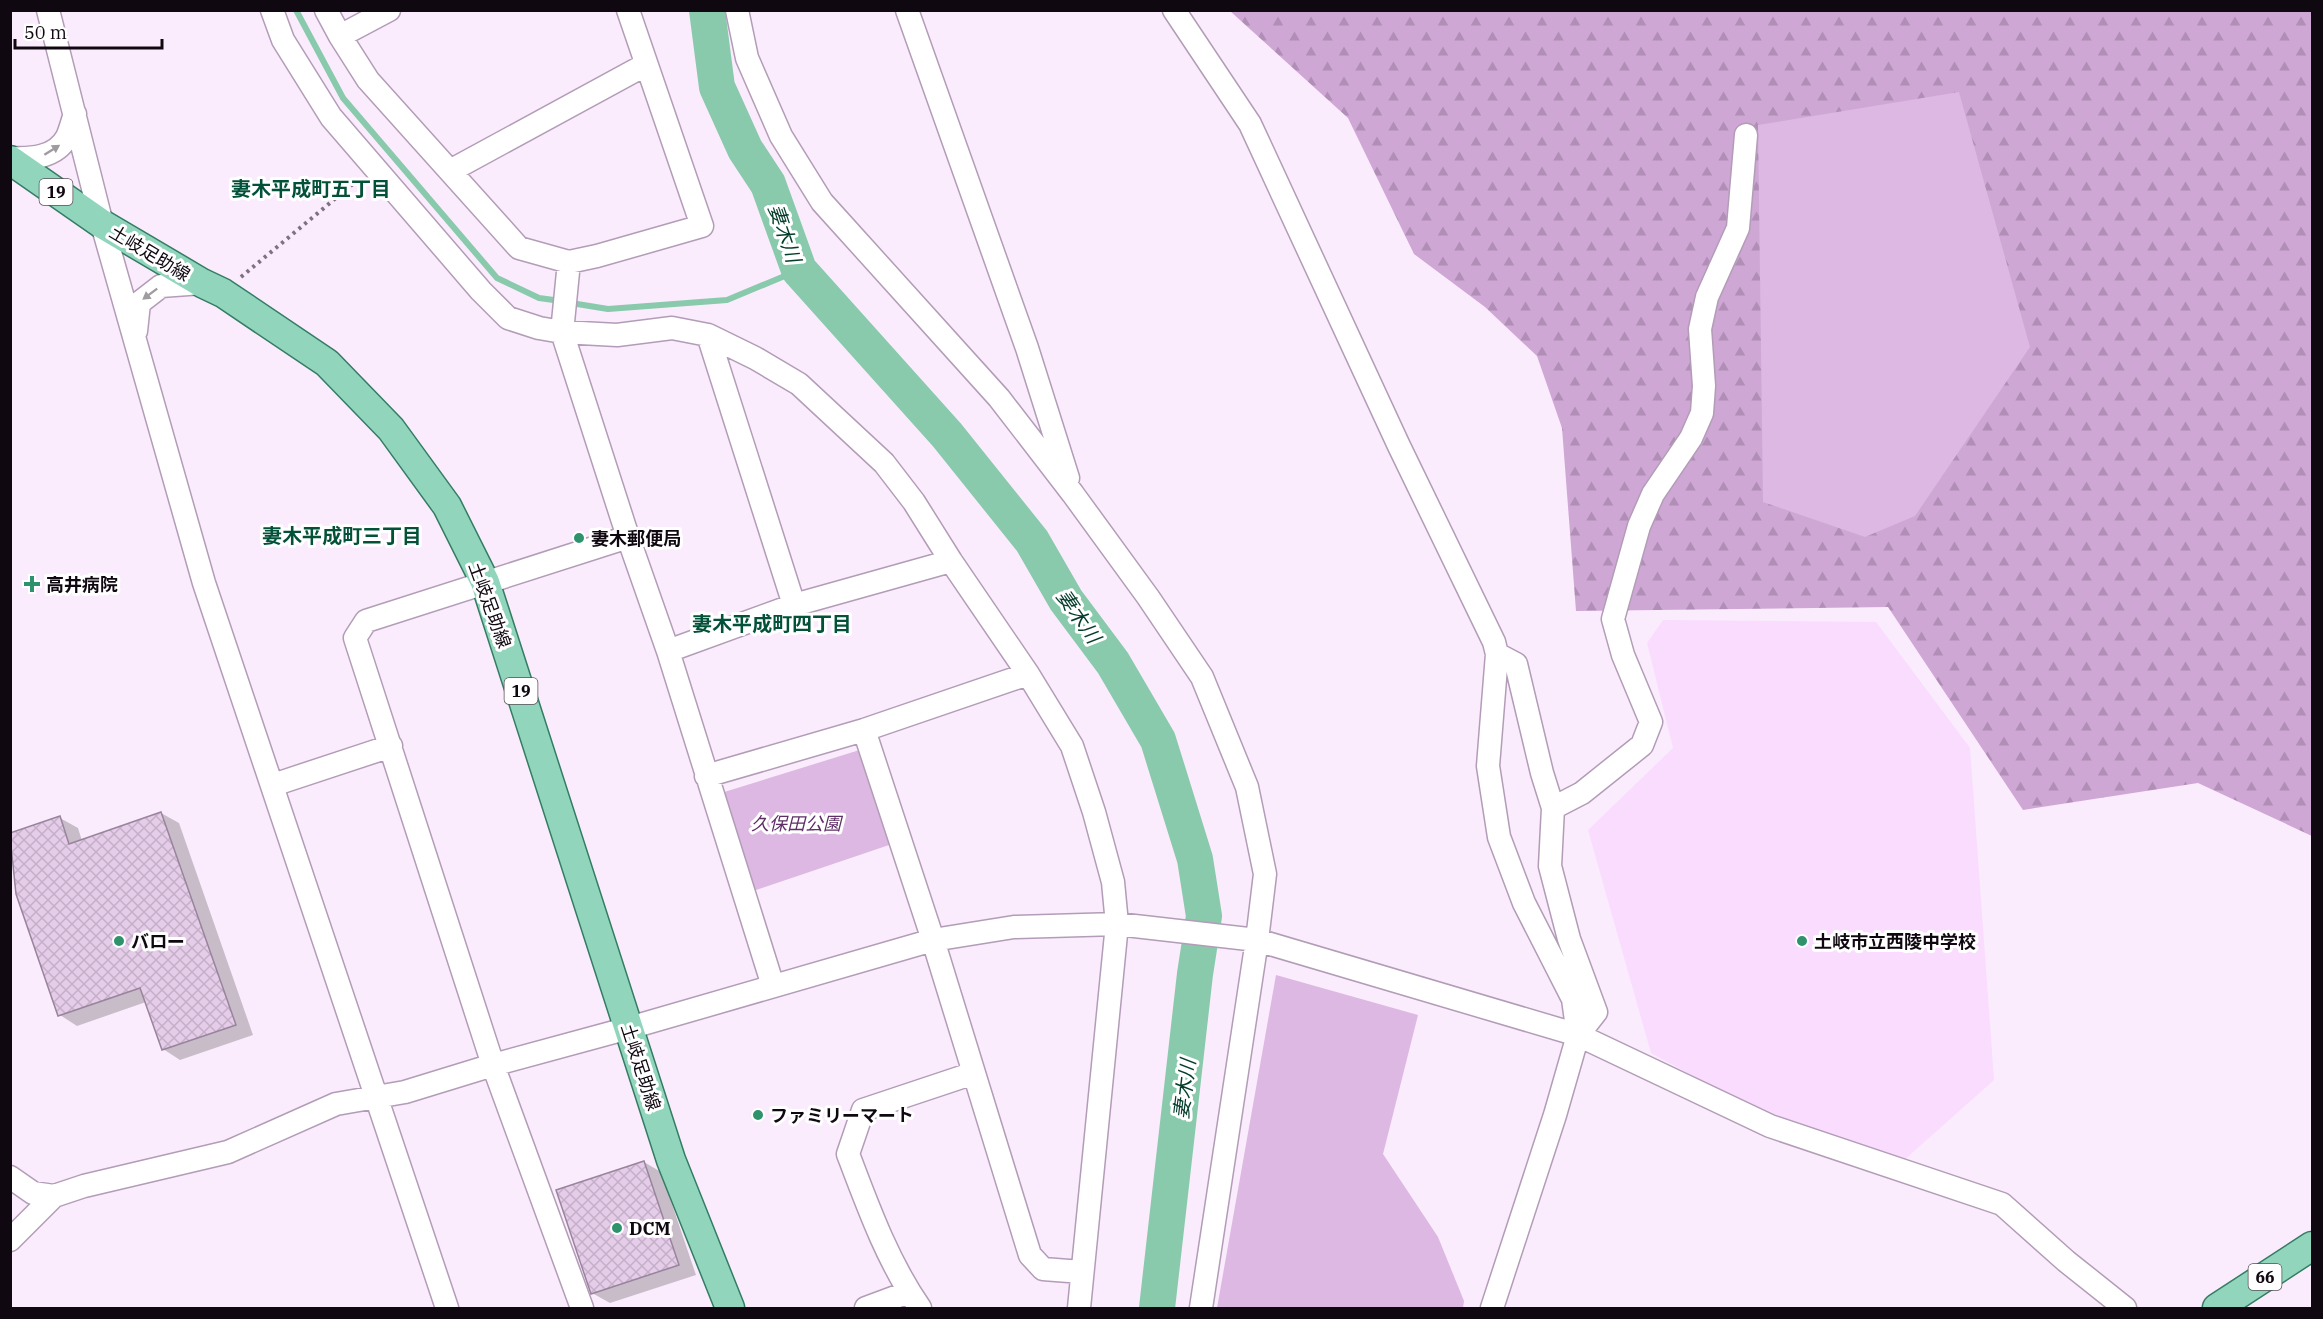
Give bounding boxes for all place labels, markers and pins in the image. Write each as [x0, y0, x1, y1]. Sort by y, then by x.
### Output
place label: 妻木郵便局 [591, 527, 681, 550]
marker: 妻木郵便局 [572, 531, 586, 545]
place label: 高井病院 [46, 573, 118, 596]
marker: 高井病院 [23, 575, 41, 593]
place label: バロー [131, 930, 185, 953]
place label: 土岐市立西陵中学校 [1814, 930, 1976, 953]
marker: バロー [112, 934, 126, 948]
marker: 土岐市立西陵中学校 [1795, 934, 1809, 948]
place label: ファミリーマート [770, 1104, 914, 1127]
marker: ファミリーマート [751, 1108, 765, 1122]
place label: DCM [629, 1217, 671, 1240]
marker: DCM [610, 1221, 624, 1235]

